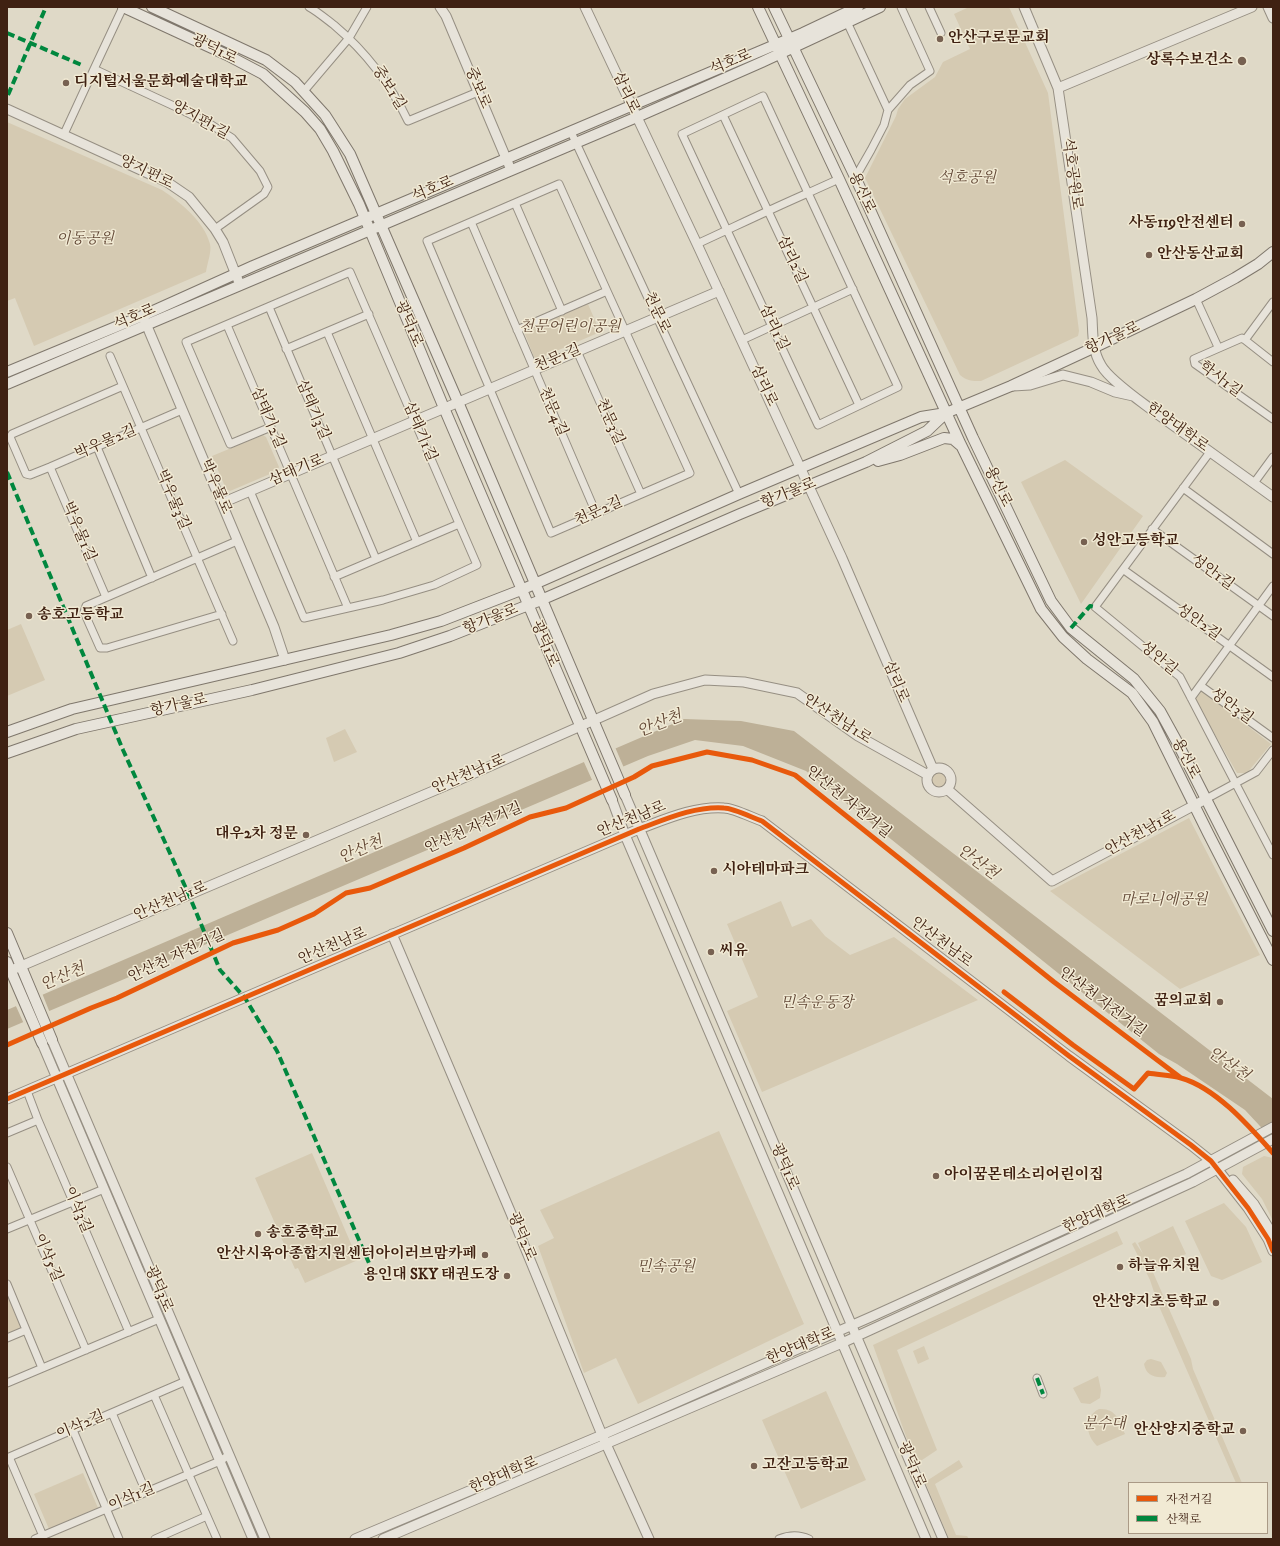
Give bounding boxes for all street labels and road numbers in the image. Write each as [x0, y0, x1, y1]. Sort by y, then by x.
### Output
street label: 광덕1로 [188, 31, 240, 69]
street label: 석호로 [707, 46, 755, 80]
street label: 중보1길 [367, 62, 409, 114]
street label: 중보로 [460, 64, 494, 112]
street label: 삼리로 [608, 69, 642, 117]
street label: 양지편1길 [168, 98, 232, 144]
street label: 석호공원로 [1057, 137, 1085, 211]
street label: 양지편로 [116, 152, 176, 194]
street label: 용신로 [844, 169, 878, 217]
street label: 석호로 [409, 173, 457, 207]
street label: 삼리2길 [772, 233, 810, 287]
street label: 천문로 [639, 289, 673, 337]
street label: 광덕1로 [390, 298, 426, 350]
street label: 석호로 [111, 301, 159, 335]
street label: 삼리1길 [754, 302, 792, 354]
street label: 항가울로 [1083, 319, 1143, 359]
street label: 천문1길 [532, 341, 584, 377]
street label: 학사1길 [1195, 358, 1245, 402]
street label: 삼리로 [746, 362, 780, 410]
street label: 삼태기3길 [291, 377, 333, 443]
street label: 삼태기2길 [246, 384, 288, 452]
street label: 천문4길 [534, 385, 570, 439]
street label: 천문3길 [591, 396, 627, 448]
street label: 삼태기1길 [398, 399, 440, 465]
street label: 한양대학로 [1142, 399, 1212, 457]
street label: 박우물2길 [72, 422, 140, 464]
street label: 삼태기로 [267, 451, 327, 491]
street label: 박우물로 [195, 457, 235, 517]
street label: 용신로 [979, 464, 1015, 510]
street label: 박우물3길 [151, 467, 193, 533]
street label: 항가울로 [759, 475, 819, 513]
street label: 천문2길 [572, 493, 626, 531]
street label: 박우물1길 [57, 499, 99, 565]
street label: 성안1길 [1187, 551, 1237, 595]
street label: 항가울로 [461, 601, 521, 639]
street label: 성안2길 [1172, 601, 1224, 645]
street label: 광덕1로 [526, 618, 562, 670]
street label: 성안길 [1136, 638, 1180, 680]
street label: 삼리로 [878, 658, 912, 706]
street label: 성안3길 [1206, 685, 1256, 729]
street label: 항가울로 [149, 691, 209, 721]
street label: 안산천남1로 [799, 691, 875, 749]
street label: 용신로 [1167, 736, 1203, 782]
street label: 안산천남1로 [430, 751, 508, 799]
street label: 안산천 자전거길 [802, 763, 894, 843]
street label: 안산천남로 [595, 798, 669, 842]
street label: 안산천 자전거길 [423, 799, 525, 859]
street label: 안산천남1로 [1103, 807, 1179, 861]
street label: 안산천남1로 [132, 878, 210, 926]
street label: 안산천남로 [907, 914, 975, 972]
street label: 안산천남로 [296, 925, 370, 969]
street label: 안산천 자전거길 [126, 927, 228, 987]
street label: 안산천 자전거길 [1055, 964, 1149, 1042]
street label: 광덕1로 [766, 1141, 802, 1193]
street label: 이삭3길 [59, 1184, 95, 1236]
street label: 한양대학로 [1060, 1192, 1134, 1238]
street label: 광덕2로 [503, 1210, 539, 1264]
street label: 이삭5길 [29, 1231, 65, 1285]
street label: 광덕3로 [140, 1263, 176, 1315]
street label: 한양대학로 [764, 1325, 838, 1369]
street label: 이삭2길 [54, 1408, 108, 1444]
street label: 광덕1로 [893, 1439, 929, 1491]
street label: 한양대학로 [467, 1454, 541, 1498]
street label: 이삭1길 [106, 1480, 158, 1516]

